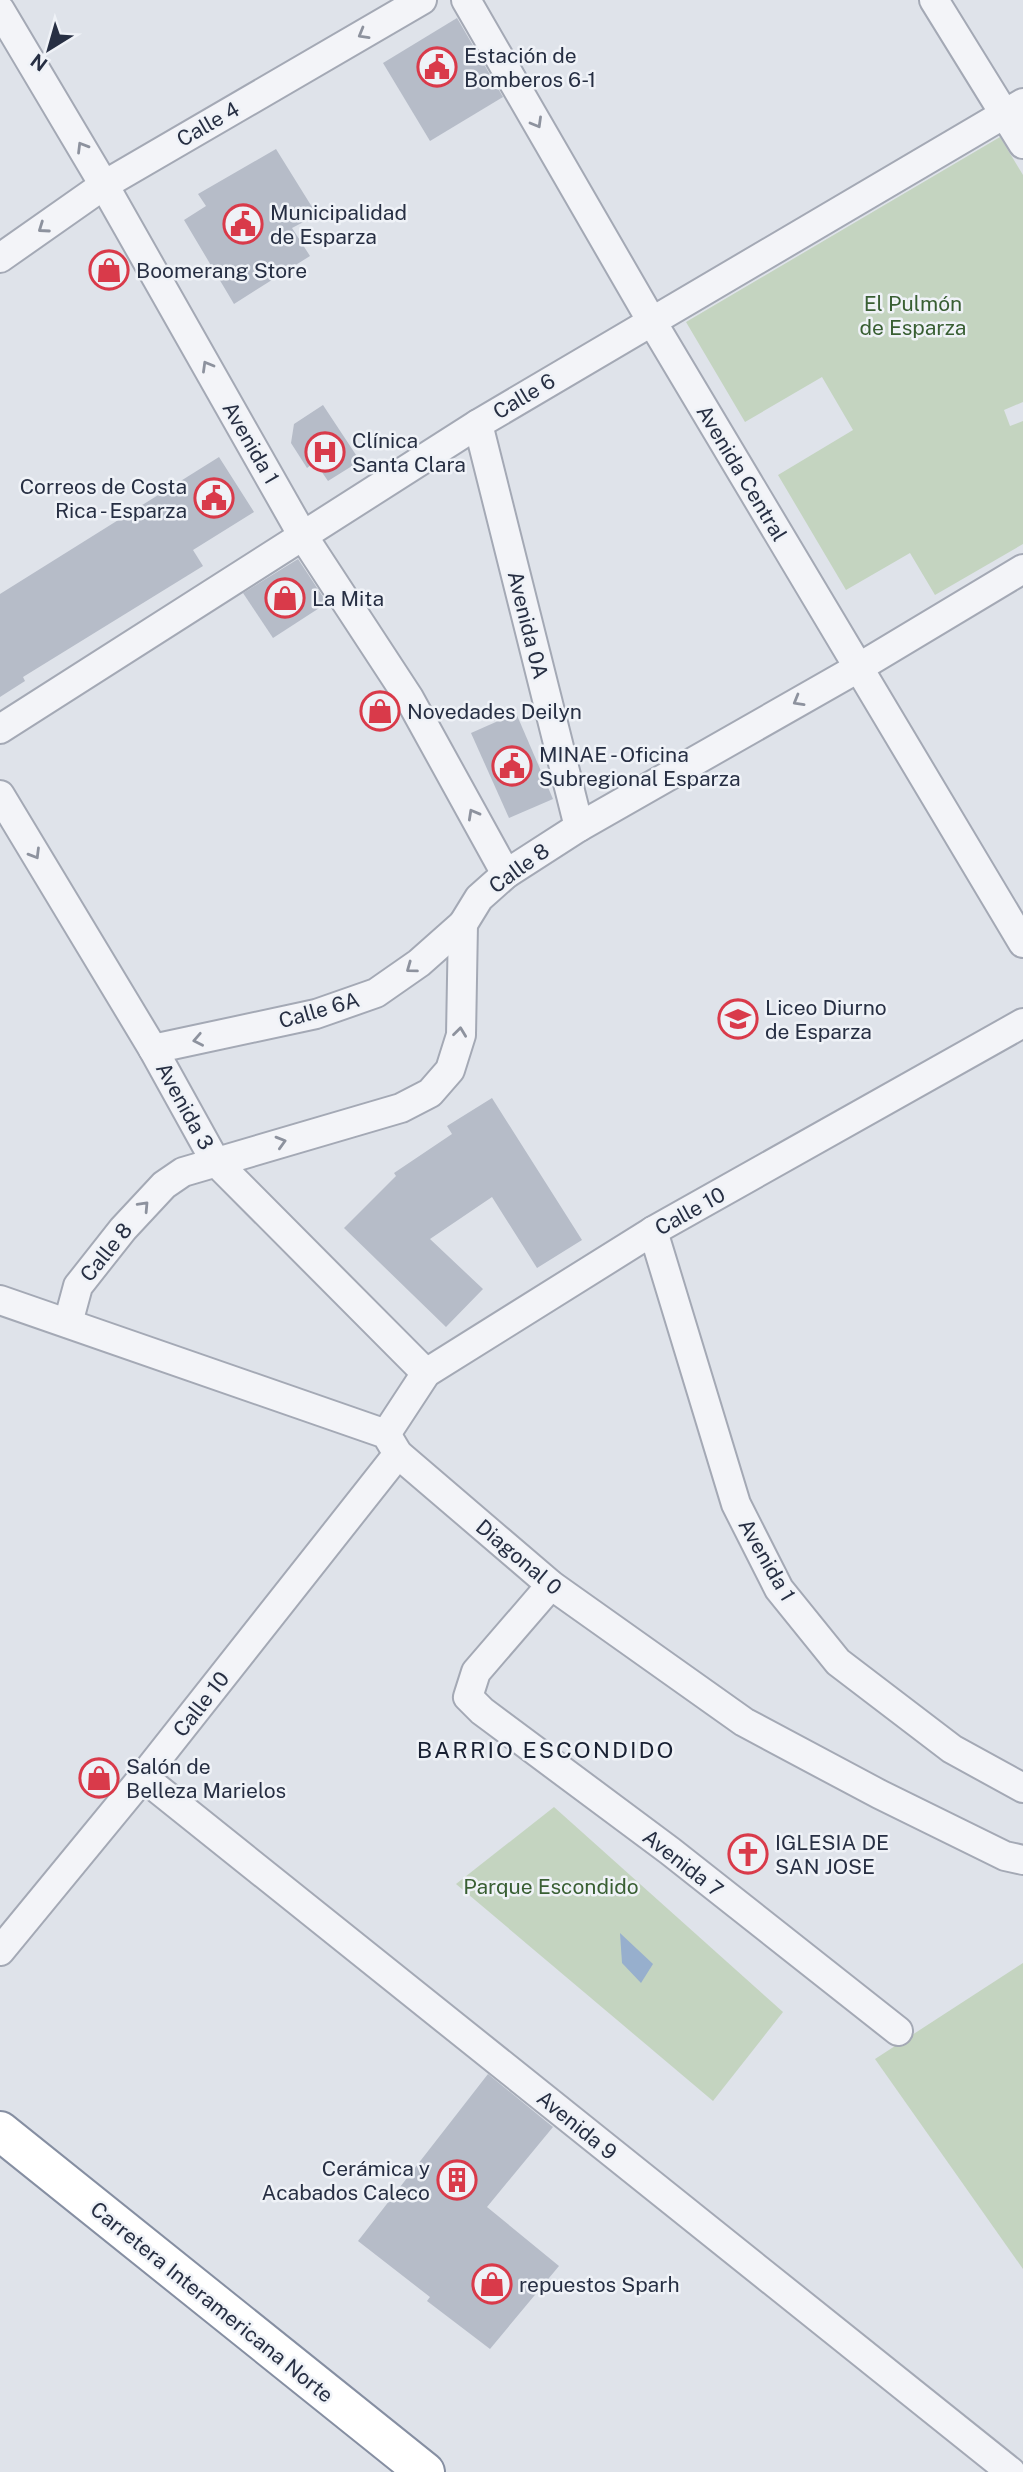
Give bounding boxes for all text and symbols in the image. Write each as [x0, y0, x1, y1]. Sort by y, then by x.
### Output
north arrow [14, 14, 84, 84]
one-way arrow [358, 26, 370, 39]
place label: Estación de Bomberos 6-1 [464, 43, 596, 92]
public building icon: Estación de Bomberos 6-1 [416, 46, 458, 88]
text: N [26, 49, 51, 76]
street label: Calle 4 [172, 96, 244, 152]
one-way arrow [529, 115, 542, 128]
one-way arrow [77, 142, 90, 155]
place label: Municipalidad de Esparza [270, 200, 407, 249]
public building icon: Municipalidad de Esparza [222, 203, 264, 245]
one-way arrow [38, 220, 51, 232]
shop icon: Boomerang Store [88, 249, 130, 291]
place label: Boomerang Store [136, 258, 307, 283]
park label: El Pulmón de Esparza [860, 291, 966, 340]
one-way arrow [202, 361, 215, 373]
street label: Calle 6 [489, 368, 559, 424]
street label: Avenida 1 [217, 397, 285, 489]
street label: Avenida Central [692, 400, 792, 546]
place label: Clínica Santa Clara [352, 428, 466, 477]
hospital icon: Clínica Santa Clara [304, 431, 346, 473]
place label: Correos de Costa Rica - Esparza [20, 474, 187, 523]
public building icon: Correos de Costa Rica - Esparza [193, 477, 235, 519]
street label: Avenida 0A [503, 568, 553, 682]
shop icon: La Mita [264, 577, 306, 619]
place label: La Mita [312, 586, 384, 611]
shop icon: Novedades Deilyn [359, 690, 401, 732]
one-way arrow [793, 693, 806, 706]
place label: Novedades Deilyn [407, 699, 582, 724]
place label: MINAE - Oficina Subregional Esparza [539, 742, 741, 791]
public building icon: MINAE - Oficina Subregional Esparza [491, 745, 533, 787]
one-way arrow [468, 809, 481, 822]
street label: Calle 8 [484, 838, 554, 898]
one-way arrow [27, 846, 40, 859]
one-way arrow [406, 960, 419, 973]
street label: Calle 6A [276, 987, 362, 1033]
place label: Liceo Diurno de Esparza [765, 995, 887, 1044]
school or university icon: Liceo Diurno de Esparza [717, 998, 759, 1040]
one-way arrow [452, 1026, 467, 1038]
one-way arrow [192, 1031, 204, 1046]
street label: Avenida 3 [151, 1058, 219, 1154]
one-way arrow [275, 1136, 287, 1150]
street label: Calle 10 [651, 1182, 729, 1240]
one-way arrow [136, 1201, 149, 1214]
street label: Calle 8 [75, 1218, 137, 1286]
street label: Diagonal 0 [471, 1514, 567, 1600]
street label: Avenida 1 [733, 1514, 801, 1606]
street label: Calle 10 [168, 1666, 234, 1742]
district label: BARRIO ESCONDIDO [417, 1736, 675, 1763]
place label: Salón de Belleza Marielos [126, 1754, 286, 1803]
shop icon: Salón de Belleza Marielos [78, 1757, 120, 1799]
street label: Avenida 7 [638, 1824, 728, 1902]
place label: IGLESIA DE SAN JOSE [775, 1830, 889, 1879]
church icon: IGLESIA DE SAN JOSE [727, 1833, 769, 1875]
park label: Parque Escondido [463, 1874, 639, 1899]
street label: Avenida 9 [532, 2085, 622, 2165]
place label: Cerámica y Acabados Caleco [262, 2156, 430, 2205]
building icon: Cerámica y Acabados Caleco [436, 2159, 478, 2201]
street label: Carretera Interamericana Norte [86, 2196, 338, 2408]
shop icon: repuestos Sparh [471, 2263, 513, 2305]
place label: repuestos Sparh [519, 2272, 680, 2297]

